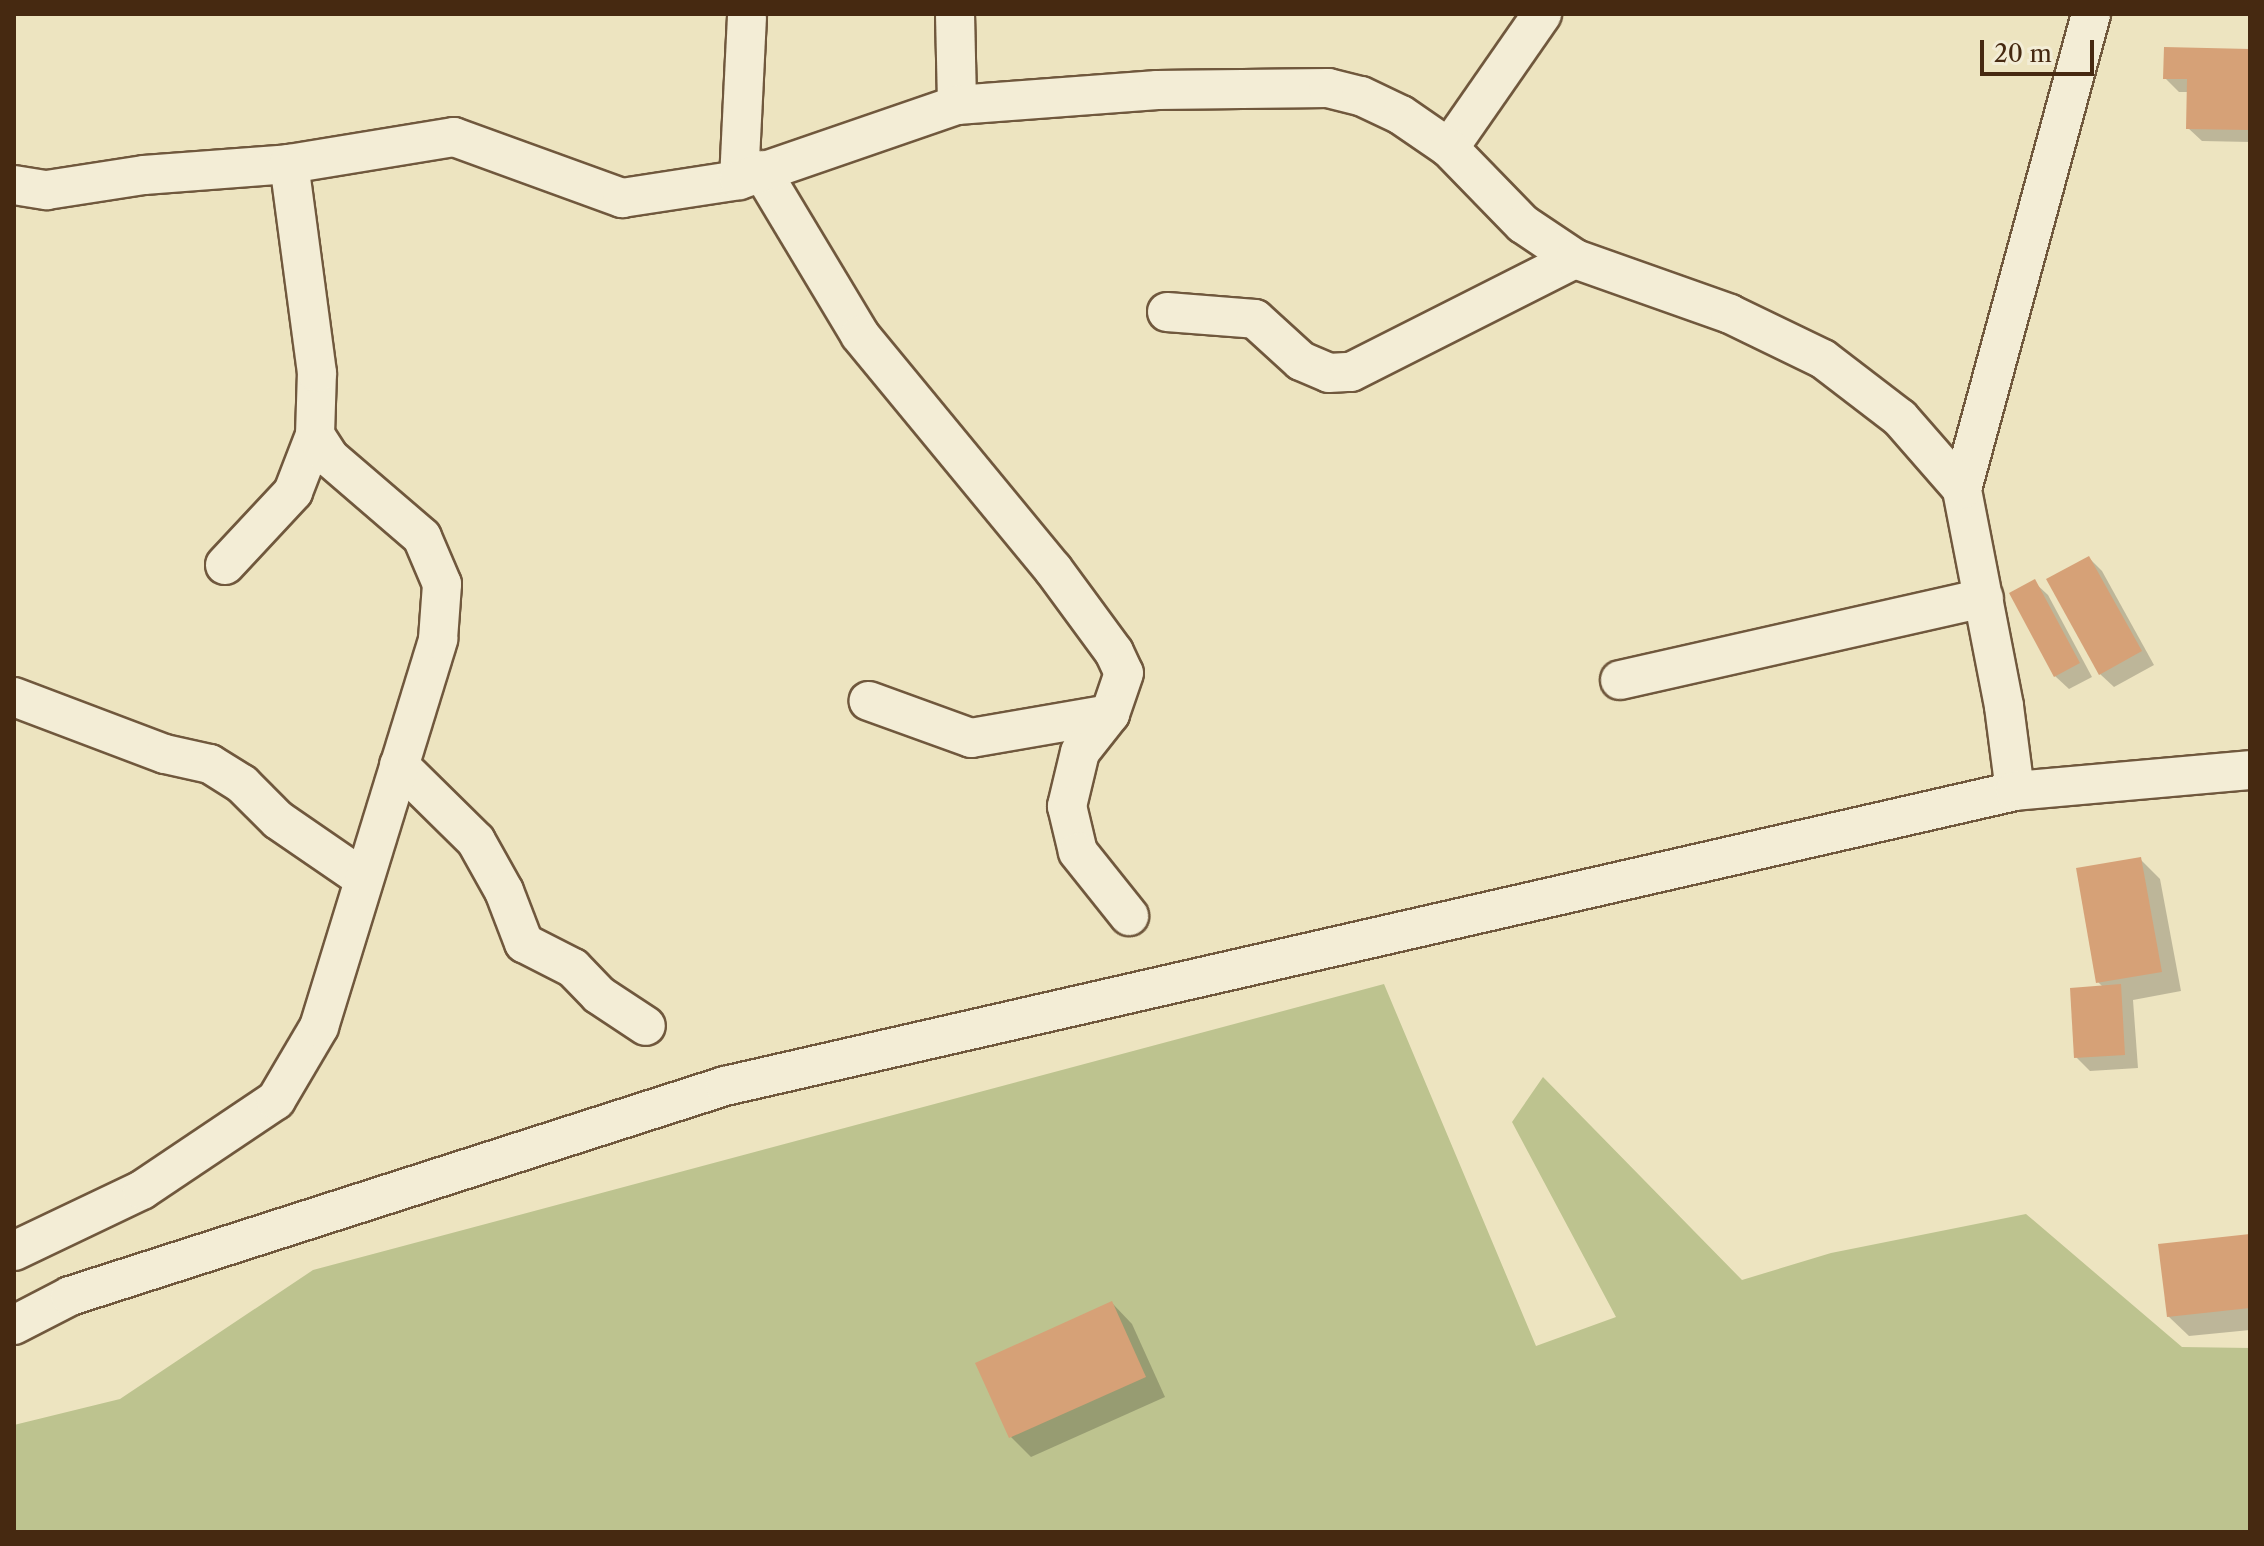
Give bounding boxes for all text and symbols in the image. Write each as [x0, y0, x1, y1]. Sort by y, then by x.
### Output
scale bar [1984, 24, 2098, 74]
text: 20 m [1994, 39, 2052, 68]

